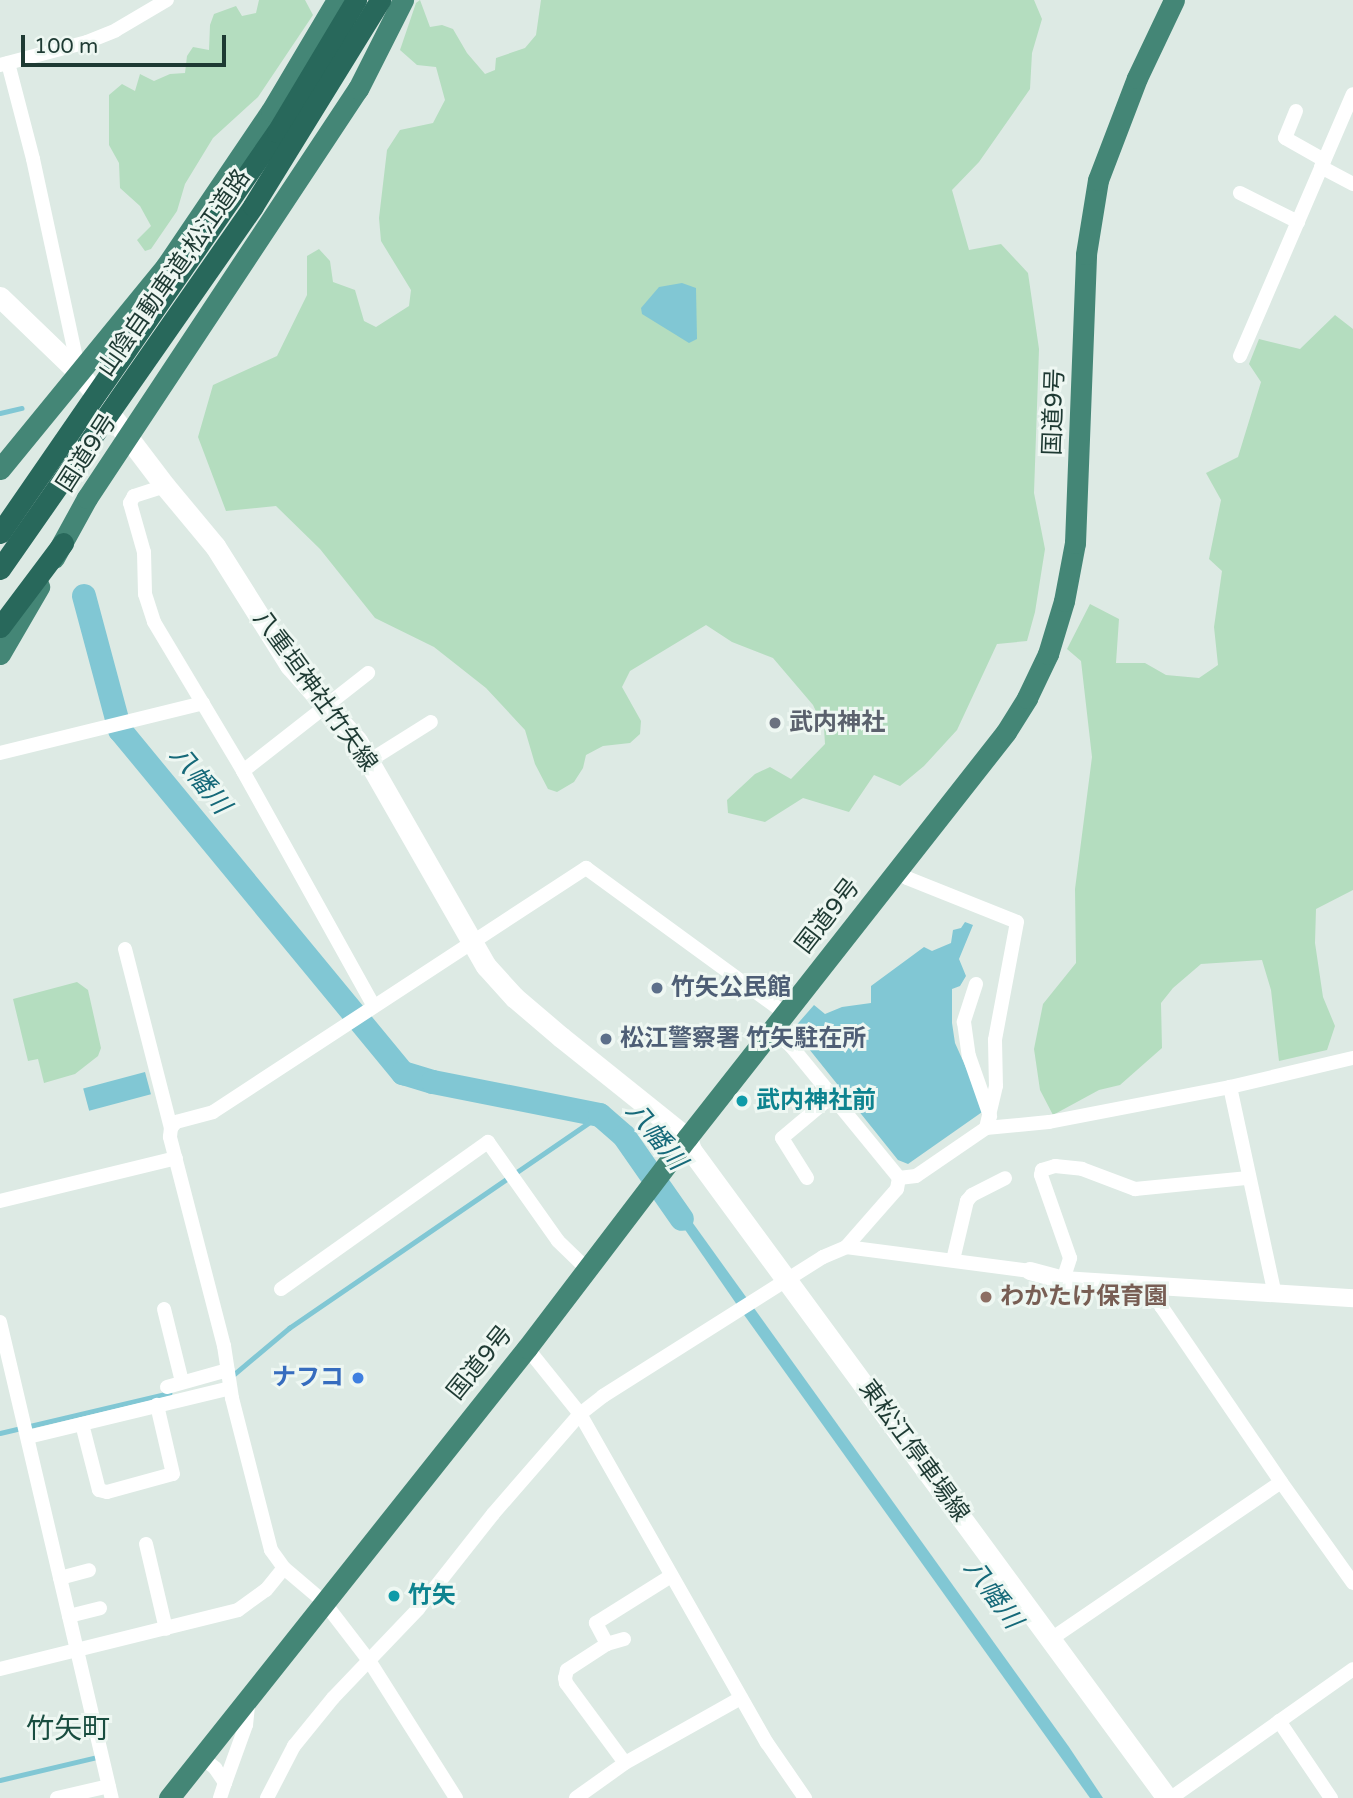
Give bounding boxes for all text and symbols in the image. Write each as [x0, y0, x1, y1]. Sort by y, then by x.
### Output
scale bar [24, 21, 229, 65]
text: 100 m [34, 34, 98, 59]
street label: 山陰自動車道;松江道路 [92, 164, 256, 382]
street label: 国道9号 [1038, 368, 1070, 456]
street label: 国道9号 [51, 409, 123, 497]
street label: 八重垣神社竹矢線 [247, 605, 383, 777]
place label: 武内神社 [789, 709, 885, 737]
marker: 武内神社 [767, 715, 783, 731]
water label: 八幡川 [163, 740, 237, 820]
street label: 国道9号 [790, 873, 866, 959]
place label: 竹矢公民館 [671, 974, 791, 1002]
marker: 竹矢公民館 [649, 980, 665, 996]
place label: 松江警察署 竹矢駐在所 [620, 1025, 866, 1053]
marker: 松江警察署 竹矢駐在所 [598, 1031, 614, 1047]
place label: 武内神社前 [756, 1087, 876, 1115]
marker: 武内神社前 [734, 1093, 750, 1109]
water label: 八幡川 [619, 1096, 693, 1176]
place label: わかたけ保育園 [1000, 1283, 1168, 1311]
marker: わかたけ保育園 [978, 1289, 994, 1305]
street label: 国道9号 [441, 1320, 519, 1406]
place label: ナフコ [272, 1364, 344, 1392]
marker: ナフコ [350, 1370, 366, 1386]
street label: 東松江停車場線 [853, 1375, 975, 1527]
water label: 八幡川 [957, 1553, 1029, 1635]
place label: 竹矢 [408, 1582, 456, 1610]
marker: 竹矢 [386, 1588, 402, 1604]
district label: 竹矢町 [26, 1712, 110, 1746]

